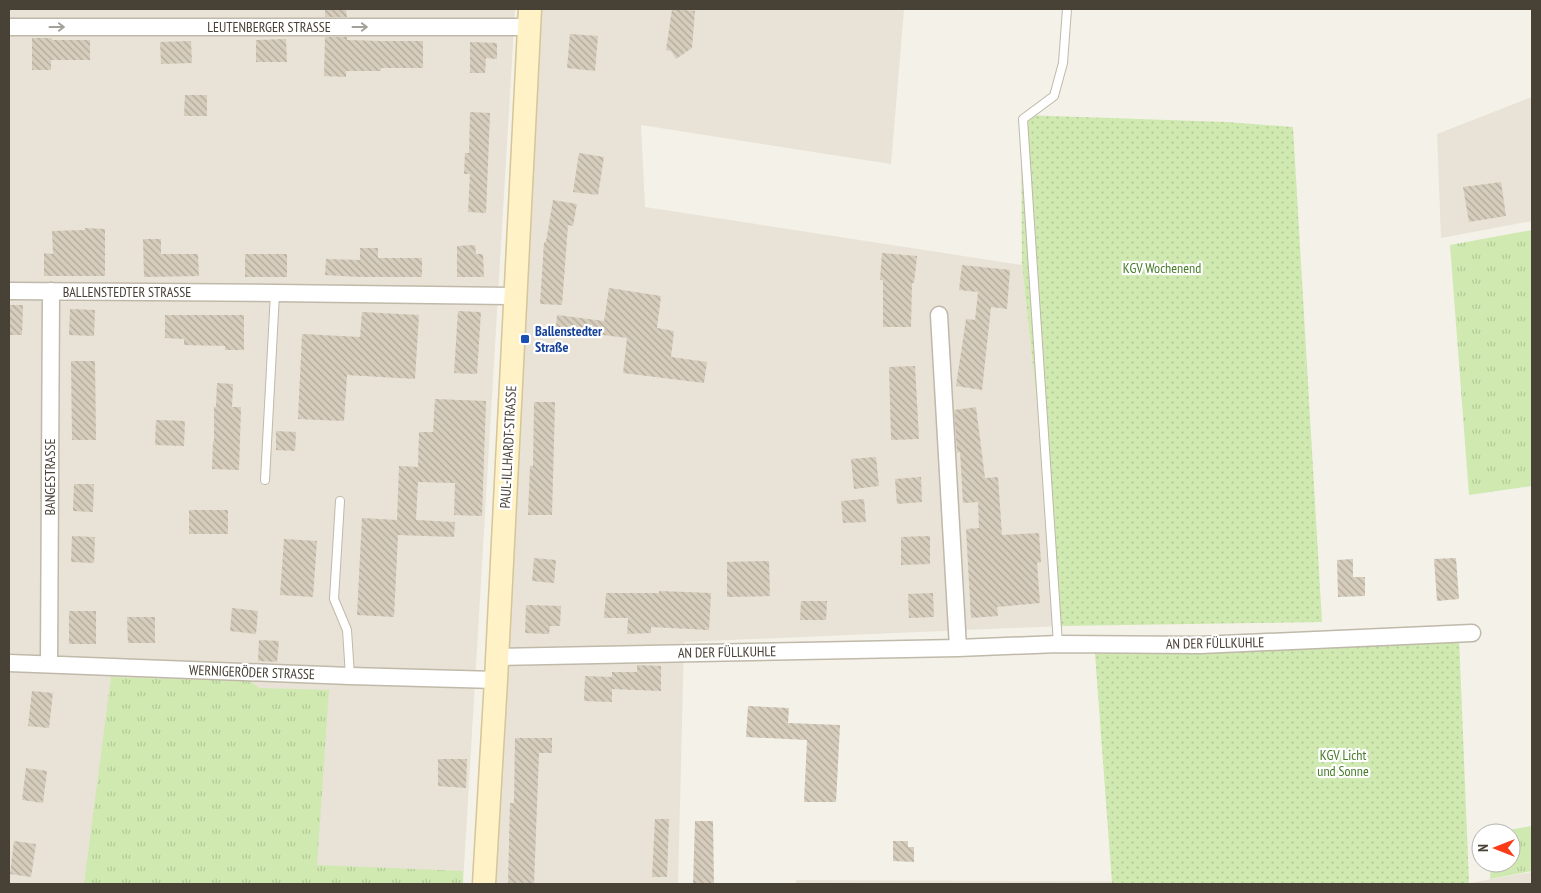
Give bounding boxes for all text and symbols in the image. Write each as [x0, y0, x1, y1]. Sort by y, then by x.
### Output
street label: LEUTENBERGER STRASSE [207, 18, 331, 36]
one-way arrow [49, 22, 65, 32]
one-way arrow [352, 22, 368, 32]
park label: KGV Wochenend [1123, 259, 1201, 277]
street label: BALLENSTEDTER STRASSE [63, 283, 191, 301]
place label: Ballenstedter Straße [535, 322, 603, 356]
marker: Ballenstedter Straße [519, 333, 531, 345]
street label: PAUL-ILLHARDT-STRASSE [496, 385, 520, 509]
street label: BANGESTRASSE [41, 439, 59, 515]
street label: AN DER FÜLLKUHLE [1166, 633, 1264, 653]
street label: AN DER FÜLLKUHLE [678, 642, 776, 662]
street label: WERNIGERÖDER STRASSE [189, 661, 315, 683]
park label: KGV Licht und Sonne [1317, 746, 1369, 780]
north arrow [1471, 823, 1521, 873]
text: N [1474, 844, 1492, 852]

